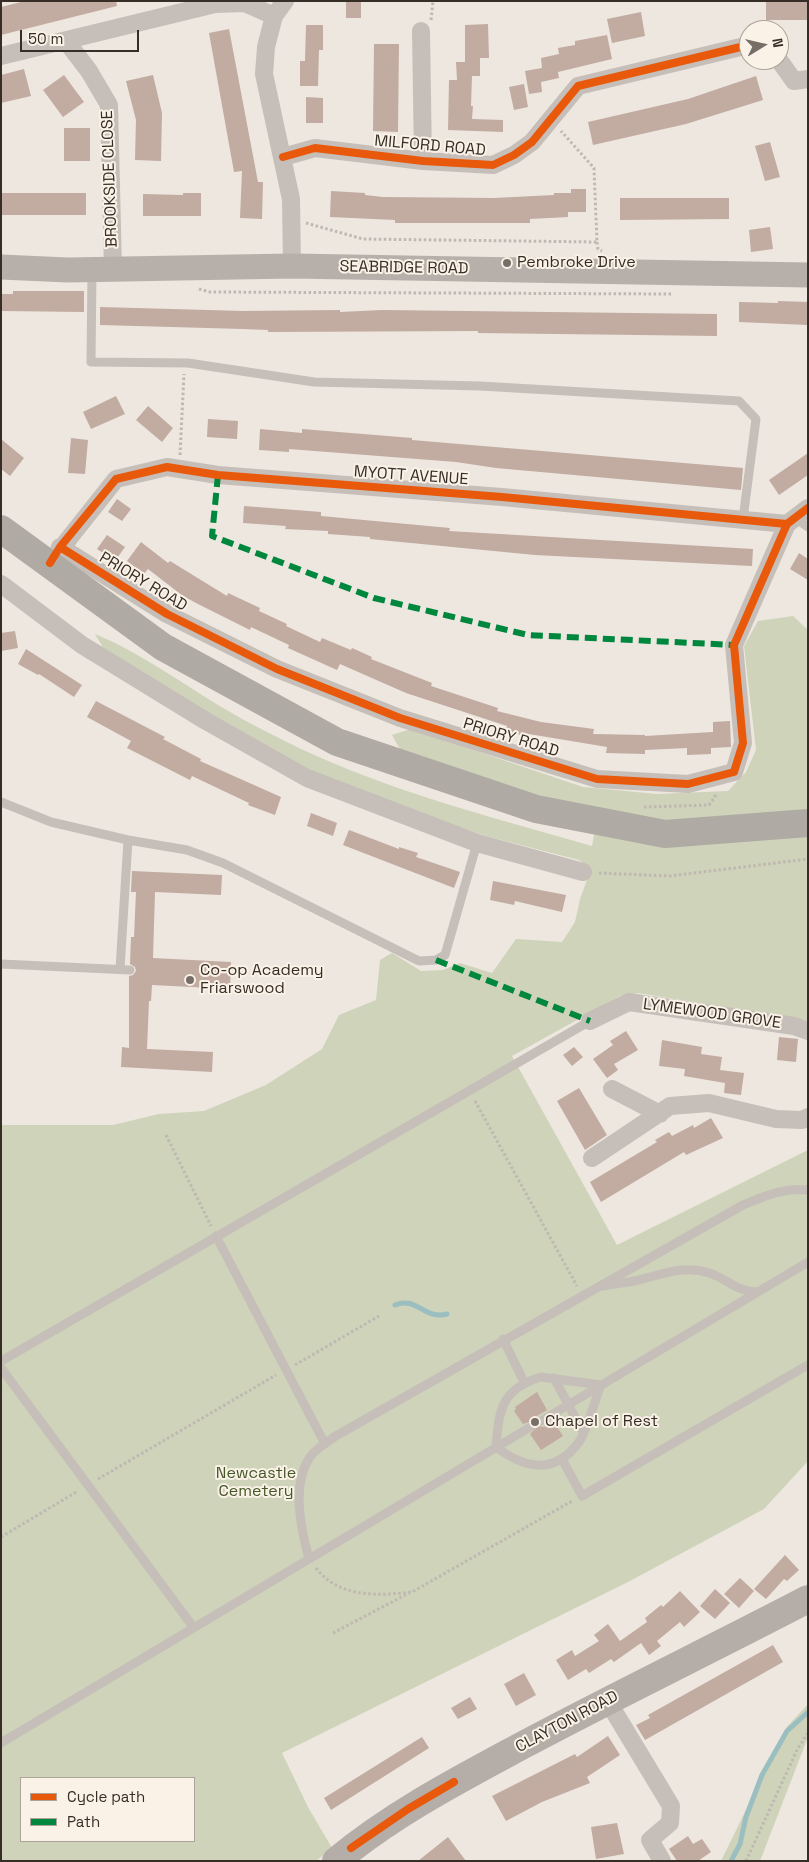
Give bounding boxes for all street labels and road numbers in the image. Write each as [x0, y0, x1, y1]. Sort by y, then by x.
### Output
street label: BROOKSIDE CLOSE [98, 110, 122, 248]
street label: MILFORD ROAD [373, 132, 487, 160]
street label: SEABRIDGE ROAD [339, 257, 469, 279]
street label: MYOTT AVENUE [353, 462, 469, 490]
street label: PRIORY ROAD [95, 548, 191, 616]
street label: PRIORY ROAD [461, 714, 561, 762]
street label: LYMEWOOD GROVE [642, 995, 782, 1033]
street label: CLAYTON ROAD [512, 1687, 622, 1757]

